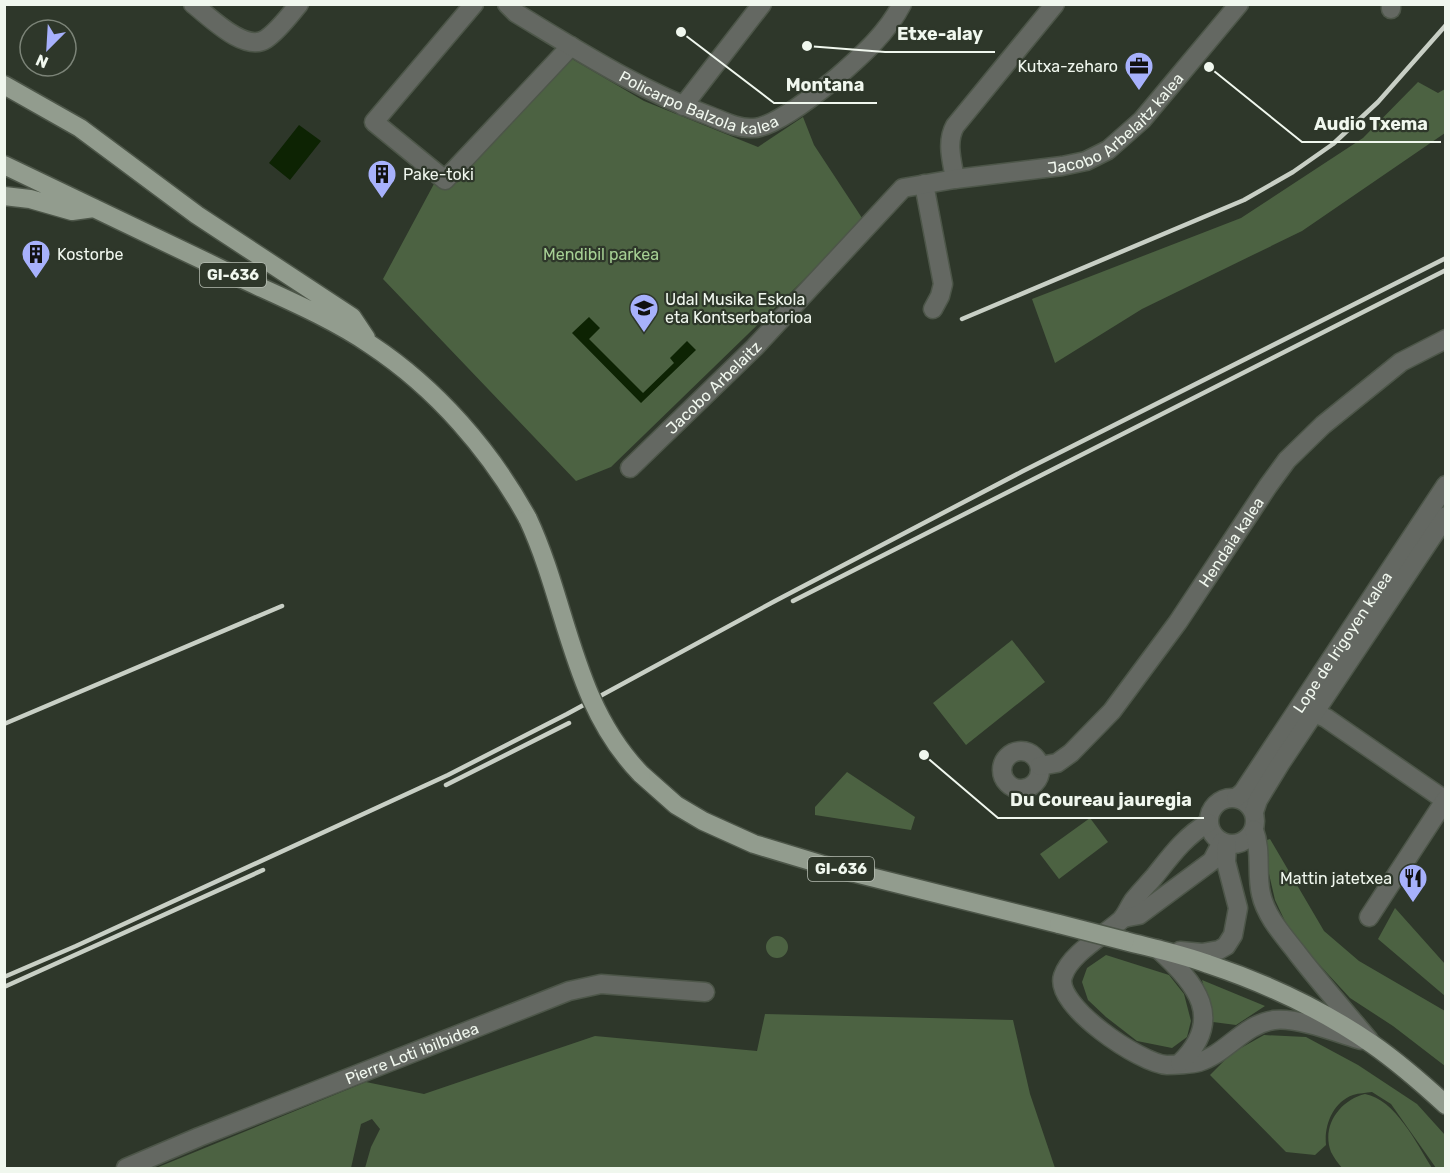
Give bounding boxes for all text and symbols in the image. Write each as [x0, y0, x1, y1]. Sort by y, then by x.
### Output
callout: Etxe-alay [885, 16, 995, 52]
north arrow [18, 18, 78, 78]
text: Etxe-alay [897, 23, 983, 45]
text: N [33, 50, 51, 72]
office icon: Kutxa-zeharo [1123, 50, 1155, 92]
place label: Kutxa-zeharo [1017, 57, 1118, 76]
street label: Policarpo Balzola kalea [616, 66, 782, 138]
callout: Montana [774, 67, 877, 103]
street label: Jacobo Arbelaitz kalea [1046, 69, 1187, 177]
text: Montana [786, 74, 864, 96]
callout: Audio Txema [1302, 106, 1441, 142]
text: Audio Txema [1314, 113, 1428, 135]
building icon: Pake-toki [366, 158, 398, 200]
place label: Pake-toki [403, 165, 474, 184]
building icon: Kostorbe [20, 238, 52, 280]
place label: Kostorbe [57, 245, 124, 264]
park label: Mendibil parkea [543, 245, 659, 264]
road number: GI-636 [200, 263, 266, 287]
place label: Udal Musika Eskola eta Kontserbatorioa [665, 290, 812, 327]
school or university icon: Udal Musika Eskola eta Kontserbatorioa [628, 292, 660, 334]
street label: Jacobo Arbelaitz [662, 337, 765, 438]
street label: Hendaia kalea [1194, 493, 1268, 590]
street label: Lope de Irigoyen kalea [1289, 568, 1396, 716]
callout: Du Coureau jauregia [998, 782, 1204, 818]
text: Du Coureau jauregia [1010, 789, 1192, 811]
road number: GI-636 [808, 857, 874, 881]
restaurant icon: Mattin jatetxea [1397, 862, 1429, 904]
place label: Mattin jatetxea [1280, 869, 1392, 888]
street label: Pierre Loti ibilbidea [342, 1018, 481, 1088]

